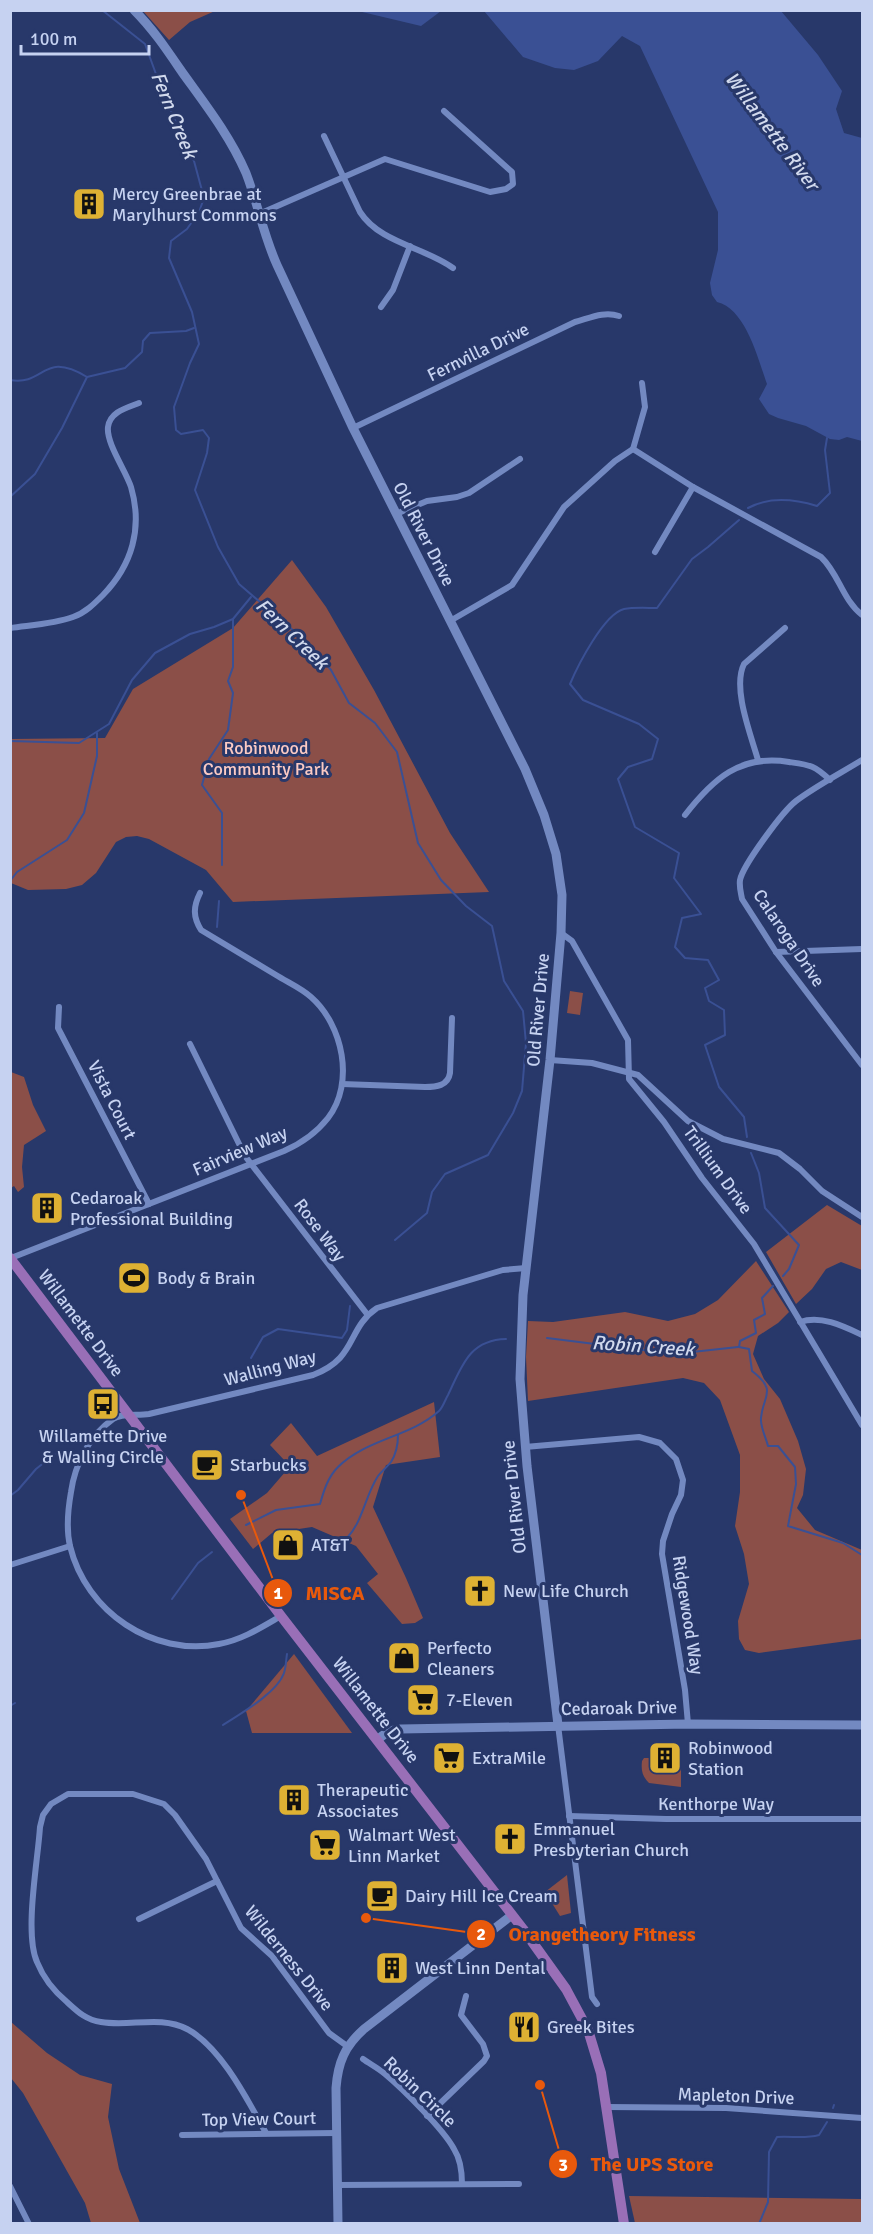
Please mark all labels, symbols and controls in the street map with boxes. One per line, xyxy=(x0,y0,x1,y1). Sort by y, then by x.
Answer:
scale bar xyxy=(21,18,148,56)
text: 100 m xyxy=(30,28,77,50)
water label: Willamette River xyxy=(719,67,826,197)
water label: Fern Creek xyxy=(145,68,203,164)
place label: Mercy Greenbrae at Marylhurst Commons xyxy=(112,183,277,226)
building icon: Mercy Greenbrae at Marylhurst Commons xyxy=(71,186,107,222)
street label: Fernvilla Drive xyxy=(423,318,533,386)
street label: Old River Drive xyxy=(388,478,460,590)
water label: Fern Creek xyxy=(250,593,335,676)
park label: Robinwood Community Park xyxy=(203,737,329,780)
street label: Calaroga Drive xyxy=(748,885,830,991)
street label: Old River Drive xyxy=(522,952,554,1068)
street label: Vista Court xyxy=(83,1057,141,1143)
street label: Fairview Way xyxy=(189,1121,291,1181)
street label: Trillium Drive xyxy=(679,1122,757,1218)
place label: Cedaroak Professional Building xyxy=(70,1187,233,1230)
building icon: Cedaroak Professional Building xyxy=(29,1190,65,1226)
street label: Rose Way xyxy=(289,1194,351,1266)
sports icon: Body & Brain xyxy=(116,1260,152,1296)
street label: Willamette Drive xyxy=(33,1265,129,1381)
place label: Body & Brain xyxy=(157,1267,255,1289)
water label: Robin Creek xyxy=(591,1330,697,1362)
street label: Walling Way xyxy=(222,1345,319,1391)
bus stop icon: Willamette Drive & Walling Circle xyxy=(85,1386,121,1422)
place label: Willamette Drive & Walling Circle xyxy=(39,1425,167,1468)
street label: Old River Drive xyxy=(497,1439,531,1555)
cafe icon: Starbucks xyxy=(189,1447,225,1483)
place label: Starbucks xyxy=(230,1454,307,1476)
shop icon: AT&T xyxy=(270,1527,306,1563)
place label: AT&T xyxy=(311,1534,349,1556)
street label: Ridgewood Way xyxy=(668,1554,708,1677)
church icon: New Life Church xyxy=(462,1573,498,1609)
callout: MISCA xyxy=(263,1574,376,1612)
place label: New Life Church xyxy=(503,1580,629,1602)
text: MISCA xyxy=(306,1581,365,1606)
text: 1 xyxy=(273,1582,283,1604)
place label: Perfecto Cleaners xyxy=(427,1637,495,1680)
shop icon: Perfecto Cleaners xyxy=(386,1640,422,1676)
street label: Willamette Drive xyxy=(328,1653,424,1767)
supermarket icon: 7-Eleven xyxy=(405,1682,441,1718)
place label: 7-Eleven xyxy=(446,1689,513,1711)
street label: Cedaroak Drive xyxy=(561,1696,677,1720)
place label: Robinwood Station xyxy=(688,1737,773,1780)
supermarket icon: ExtraMile xyxy=(431,1740,467,1776)
building icon: Robinwood Station xyxy=(647,1740,683,1776)
place label: ExtraMile xyxy=(472,1747,546,1769)
place label: Therapeutic Associates xyxy=(317,1779,409,1822)
building icon: Therapeutic Associates xyxy=(276,1782,312,1818)
street label: Kenthorpe Way xyxy=(658,1793,774,1815)
place label: Emmanuel Presbyterian Church xyxy=(533,1818,689,1861)
church icon: Emmanuel Presbyterian Church xyxy=(492,1821,528,1857)
place label: Walmart West Linn Market xyxy=(348,1824,456,1867)
supermarket icon: Walmart West Linn Market xyxy=(307,1827,343,1863)
cafe icon: Dairy Hill Ice Cream xyxy=(364,1878,400,1914)
place label: Dairy Hill Ice Cream xyxy=(405,1885,558,1907)
street label: Wilderness Drive xyxy=(240,1901,338,2015)
callout: Orangetheory Fitness xyxy=(466,1915,707,1953)
text: Orangetheory Fitness xyxy=(508,1922,696,1947)
text: 2 xyxy=(476,1923,486,1945)
building icon: West Linn Dental xyxy=(374,1950,410,1986)
place label: West Linn Dental xyxy=(415,1957,545,1979)
restaurant icon: Greek Bites xyxy=(506,2009,542,2045)
place label: Greek Bites xyxy=(547,2016,635,2038)
street label: Robin Circle xyxy=(379,2052,461,2132)
street label: Mapleton Drive xyxy=(677,2083,795,2109)
street label: Top View Court xyxy=(202,2107,316,2131)
callout: The UPS Store xyxy=(548,2145,725,2183)
text: The UPS Store xyxy=(591,2152,713,2177)
text: 3 xyxy=(558,2154,568,2176)

